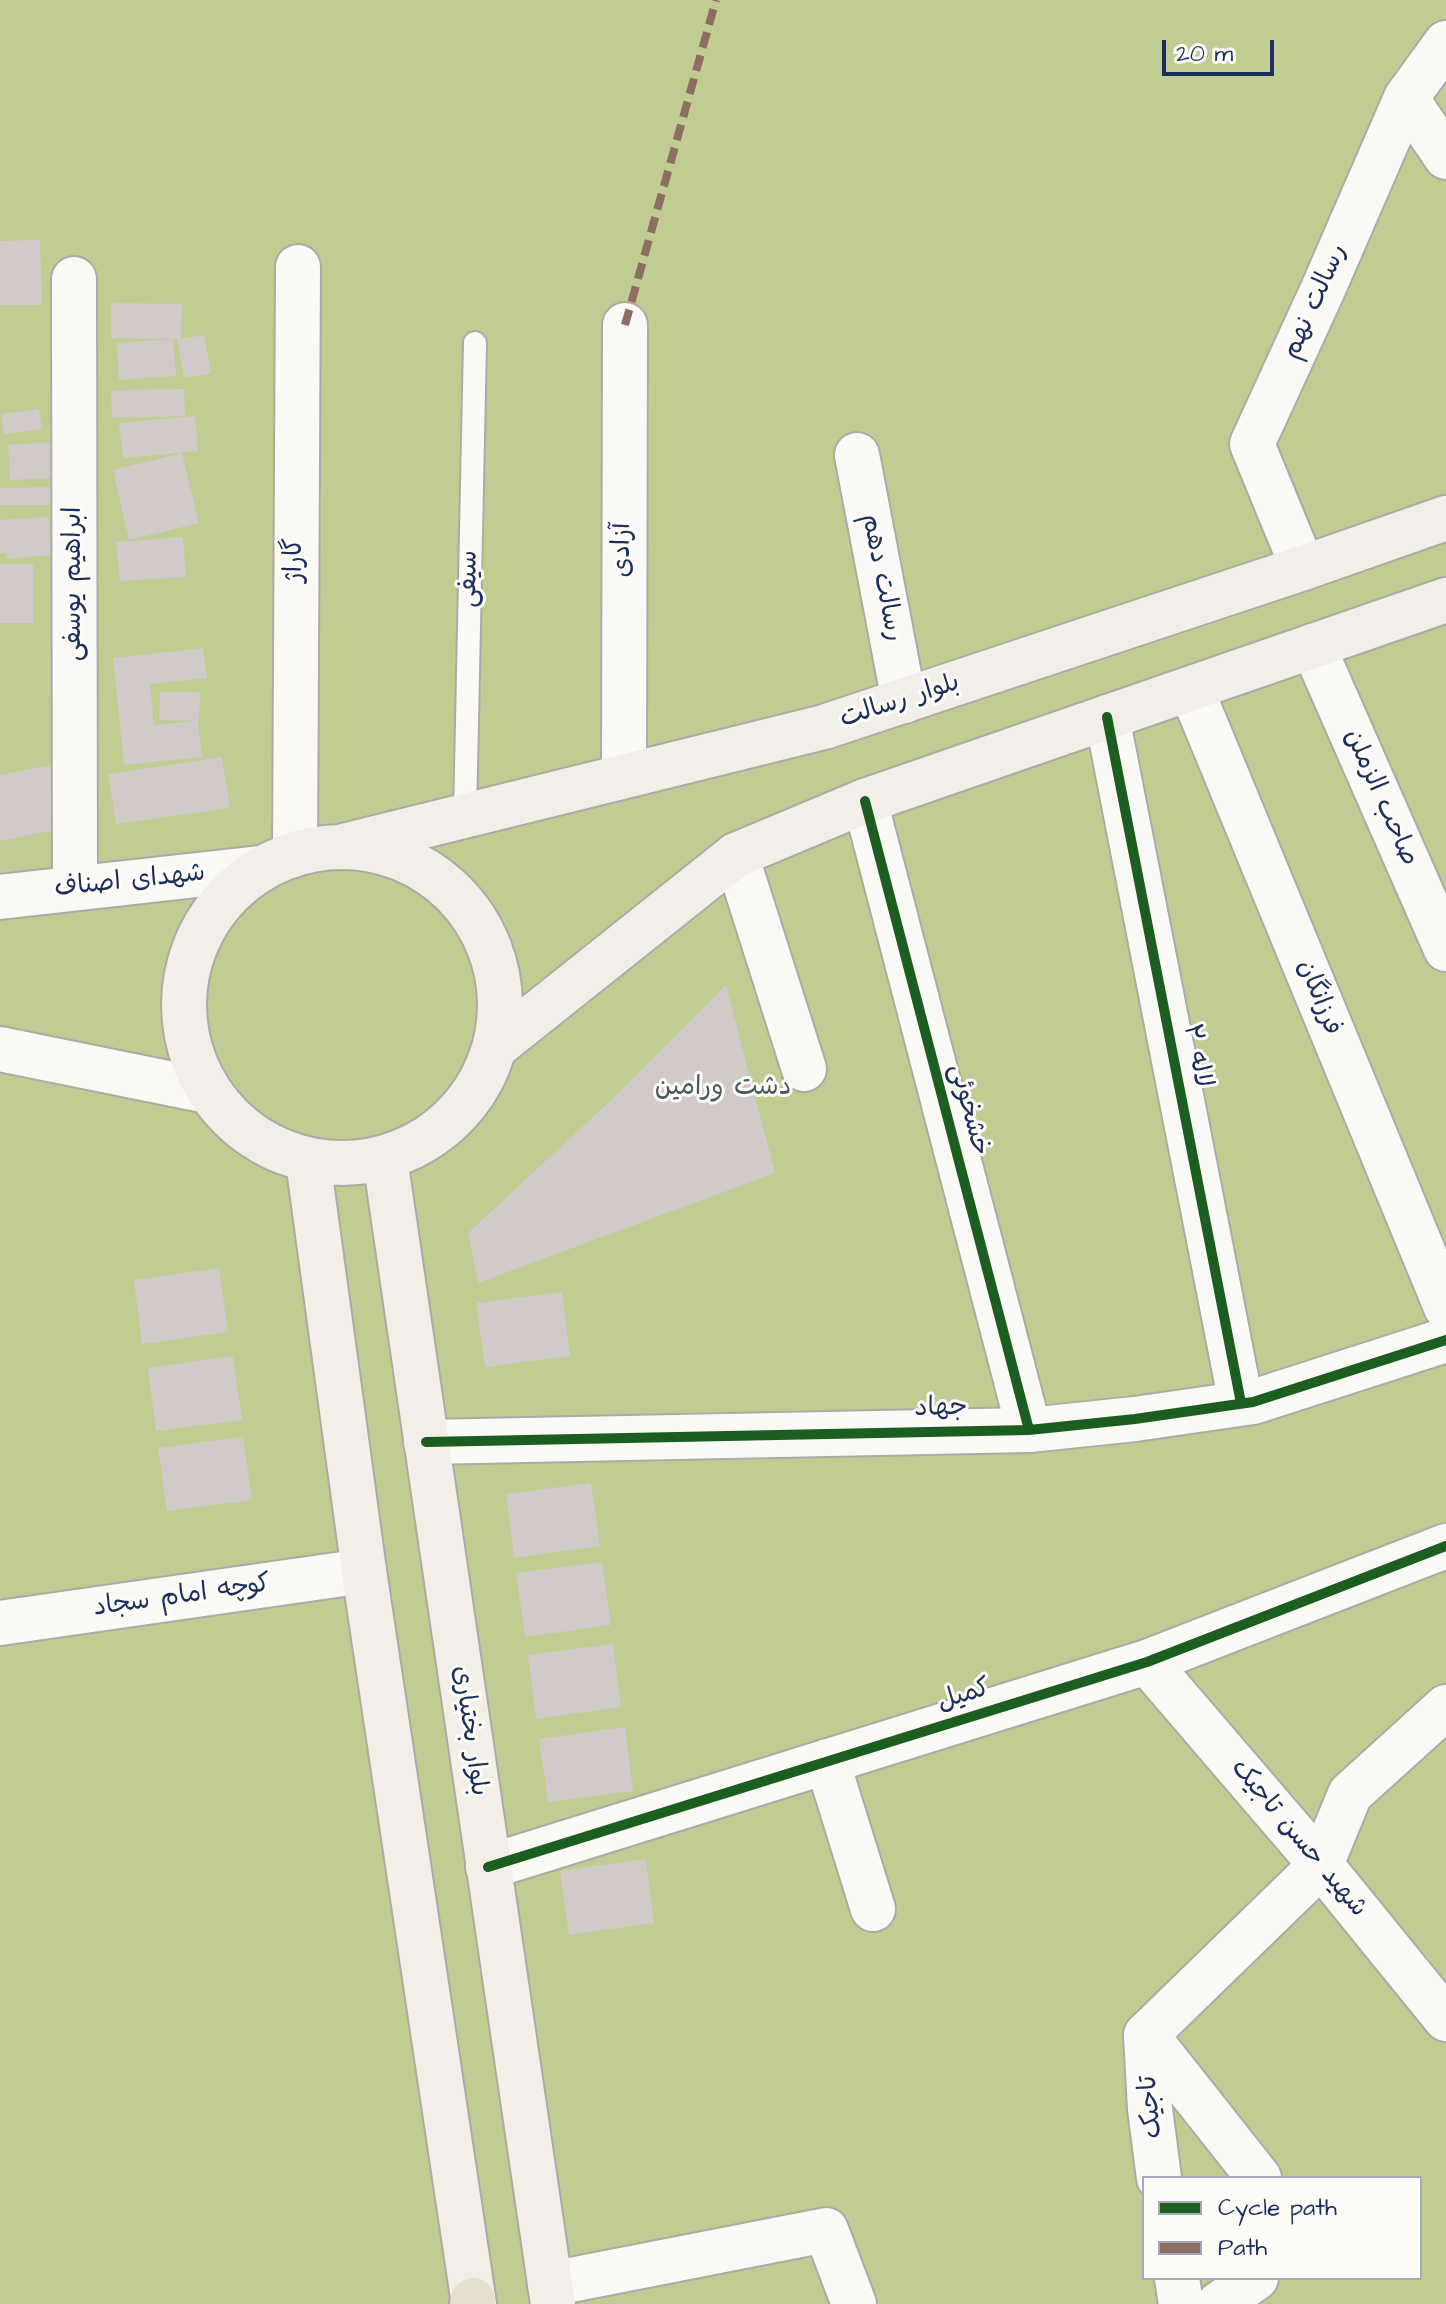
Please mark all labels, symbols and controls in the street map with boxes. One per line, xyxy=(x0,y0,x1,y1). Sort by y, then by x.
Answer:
scale bar xyxy=(1166,24,1278,74)
text: 20 m xyxy=(1176,37,1233,71)
street label: رسالت نهم xyxy=(1277,240,1355,364)
street label: ابراهیم یوسفی xyxy=(59,507,91,661)
street label: رسالت دهم xyxy=(853,512,909,644)
street label: آزادی xyxy=(608,523,640,577)
street label: گاراژ xyxy=(280,538,312,582)
street label: سیفی xyxy=(454,550,486,608)
street label: بلوار رسالت xyxy=(836,668,964,736)
street label: صاحب الزملن xyxy=(1336,725,1424,871)
street label: شهدای اصناف xyxy=(53,859,207,905)
street label: فرزانگان xyxy=(1289,956,1347,1040)
street label: لاله ۲ xyxy=(1175,1021,1217,1091)
street label: خشخوئی xyxy=(941,1061,995,1159)
park label: دشت ورامین xyxy=(655,1073,791,1105)
street label: جهاد xyxy=(914,1393,968,1425)
street label: کوچه امام سجاد xyxy=(92,1569,272,1625)
street label: بلوار بختیاری xyxy=(444,1664,494,1798)
street label: کمیل xyxy=(934,1673,994,1719)
street label: شهید حسن تاجیک xyxy=(1223,1754,1373,1924)
street label: تاجیک xyxy=(1134,2074,1170,2140)
legend xyxy=(1142,2176,1422,2280)
text: Cycle path xyxy=(1218,2191,1337,2225)
text: Path xyxy=(1218,2231,1267,2265)

